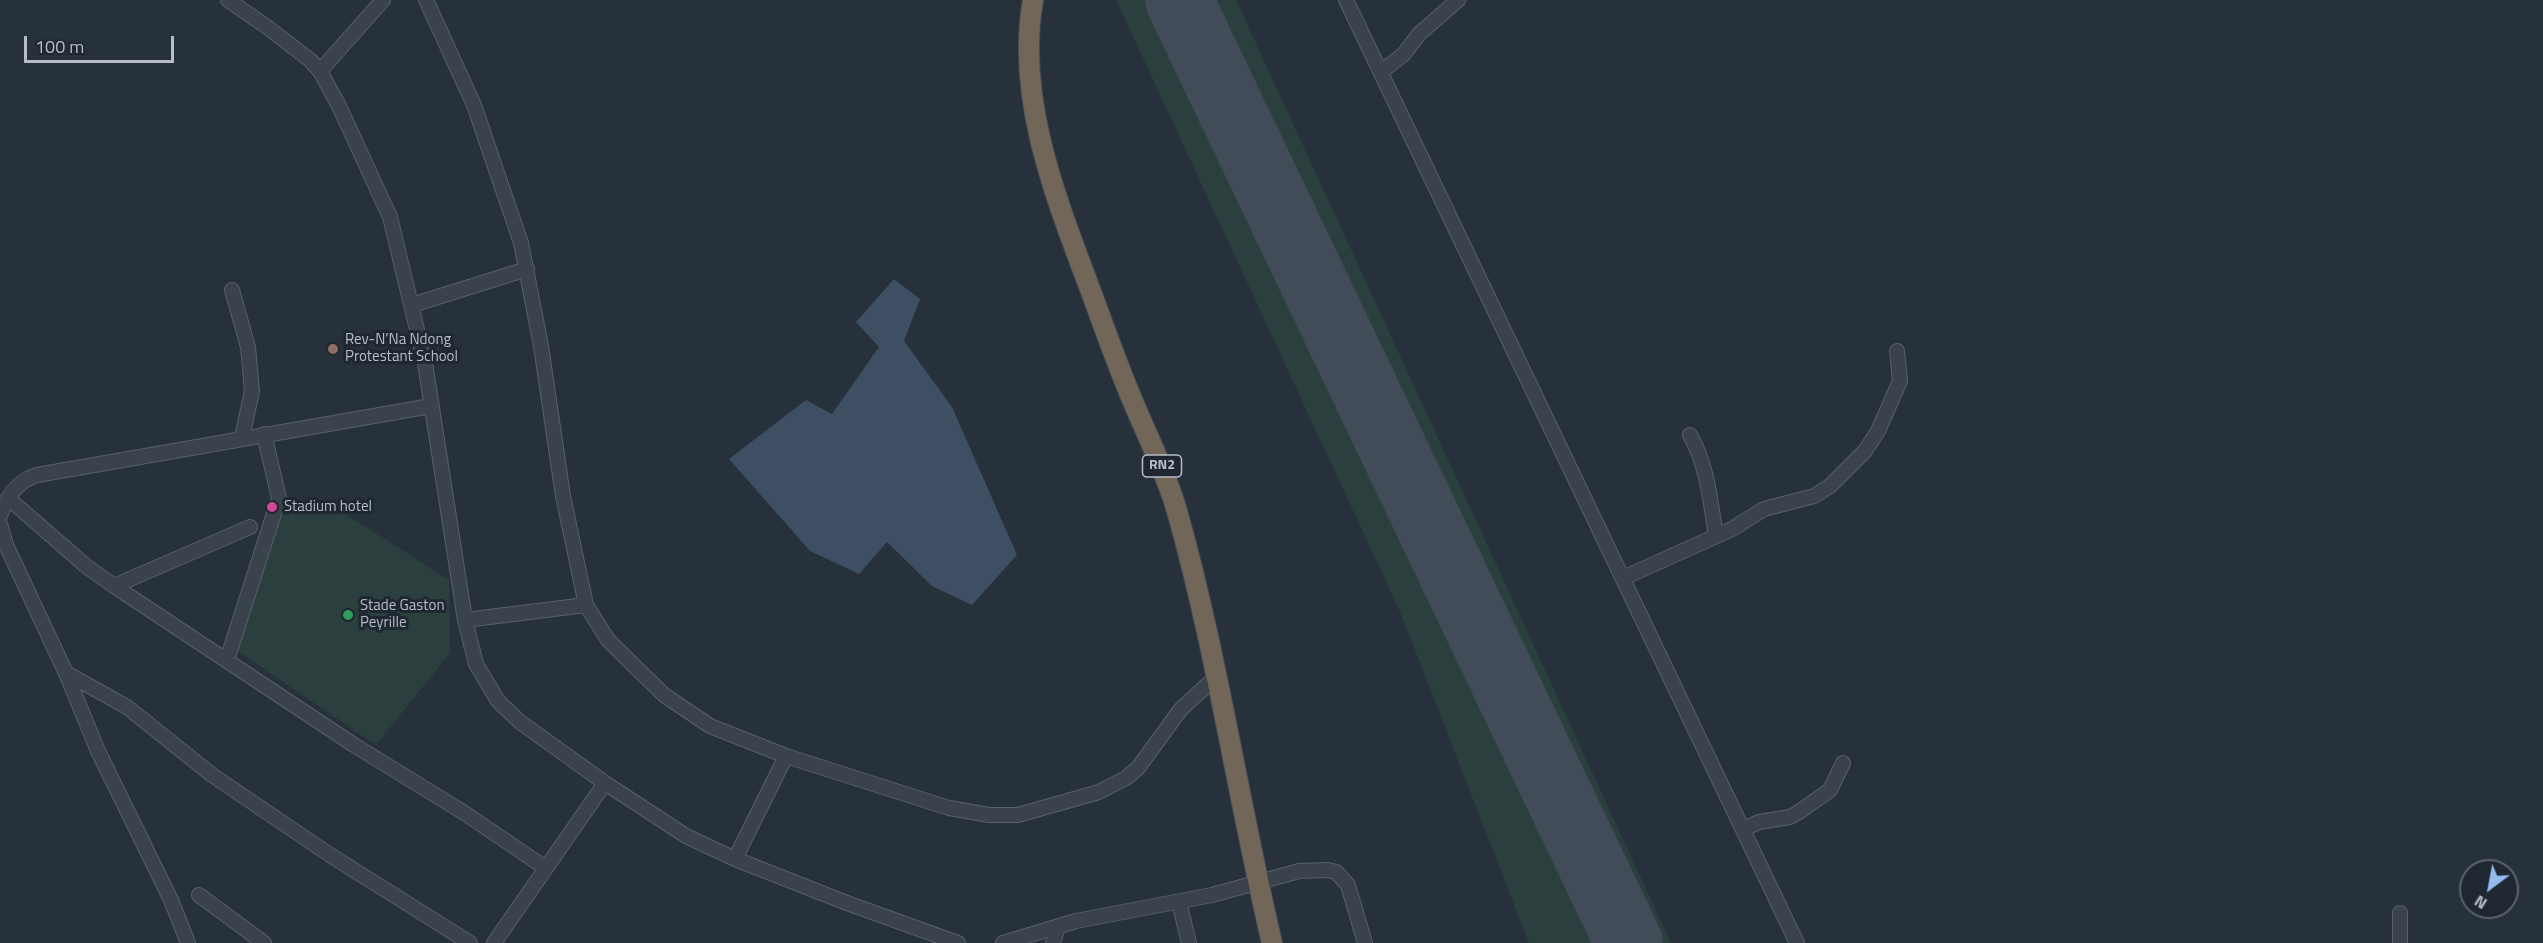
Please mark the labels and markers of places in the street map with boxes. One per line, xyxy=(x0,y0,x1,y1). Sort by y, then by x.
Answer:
place label: Rev-N’Na Ndong Protestant School xyxy=(345,331,458,366)
marker: Rev-N’Na Ndong Protestant School xyxy=(326,342,340,356)
place label: Stadium hotel xyxy=(284,498,372,516)
marker: Stadium hotel xyxy=(265,500,279,514)
place label: Stade Gaston Peyrille xyxy=(360,597,445,632)
marker: Stade Gaston Peyrille xyxy=(341,608,355,622)

